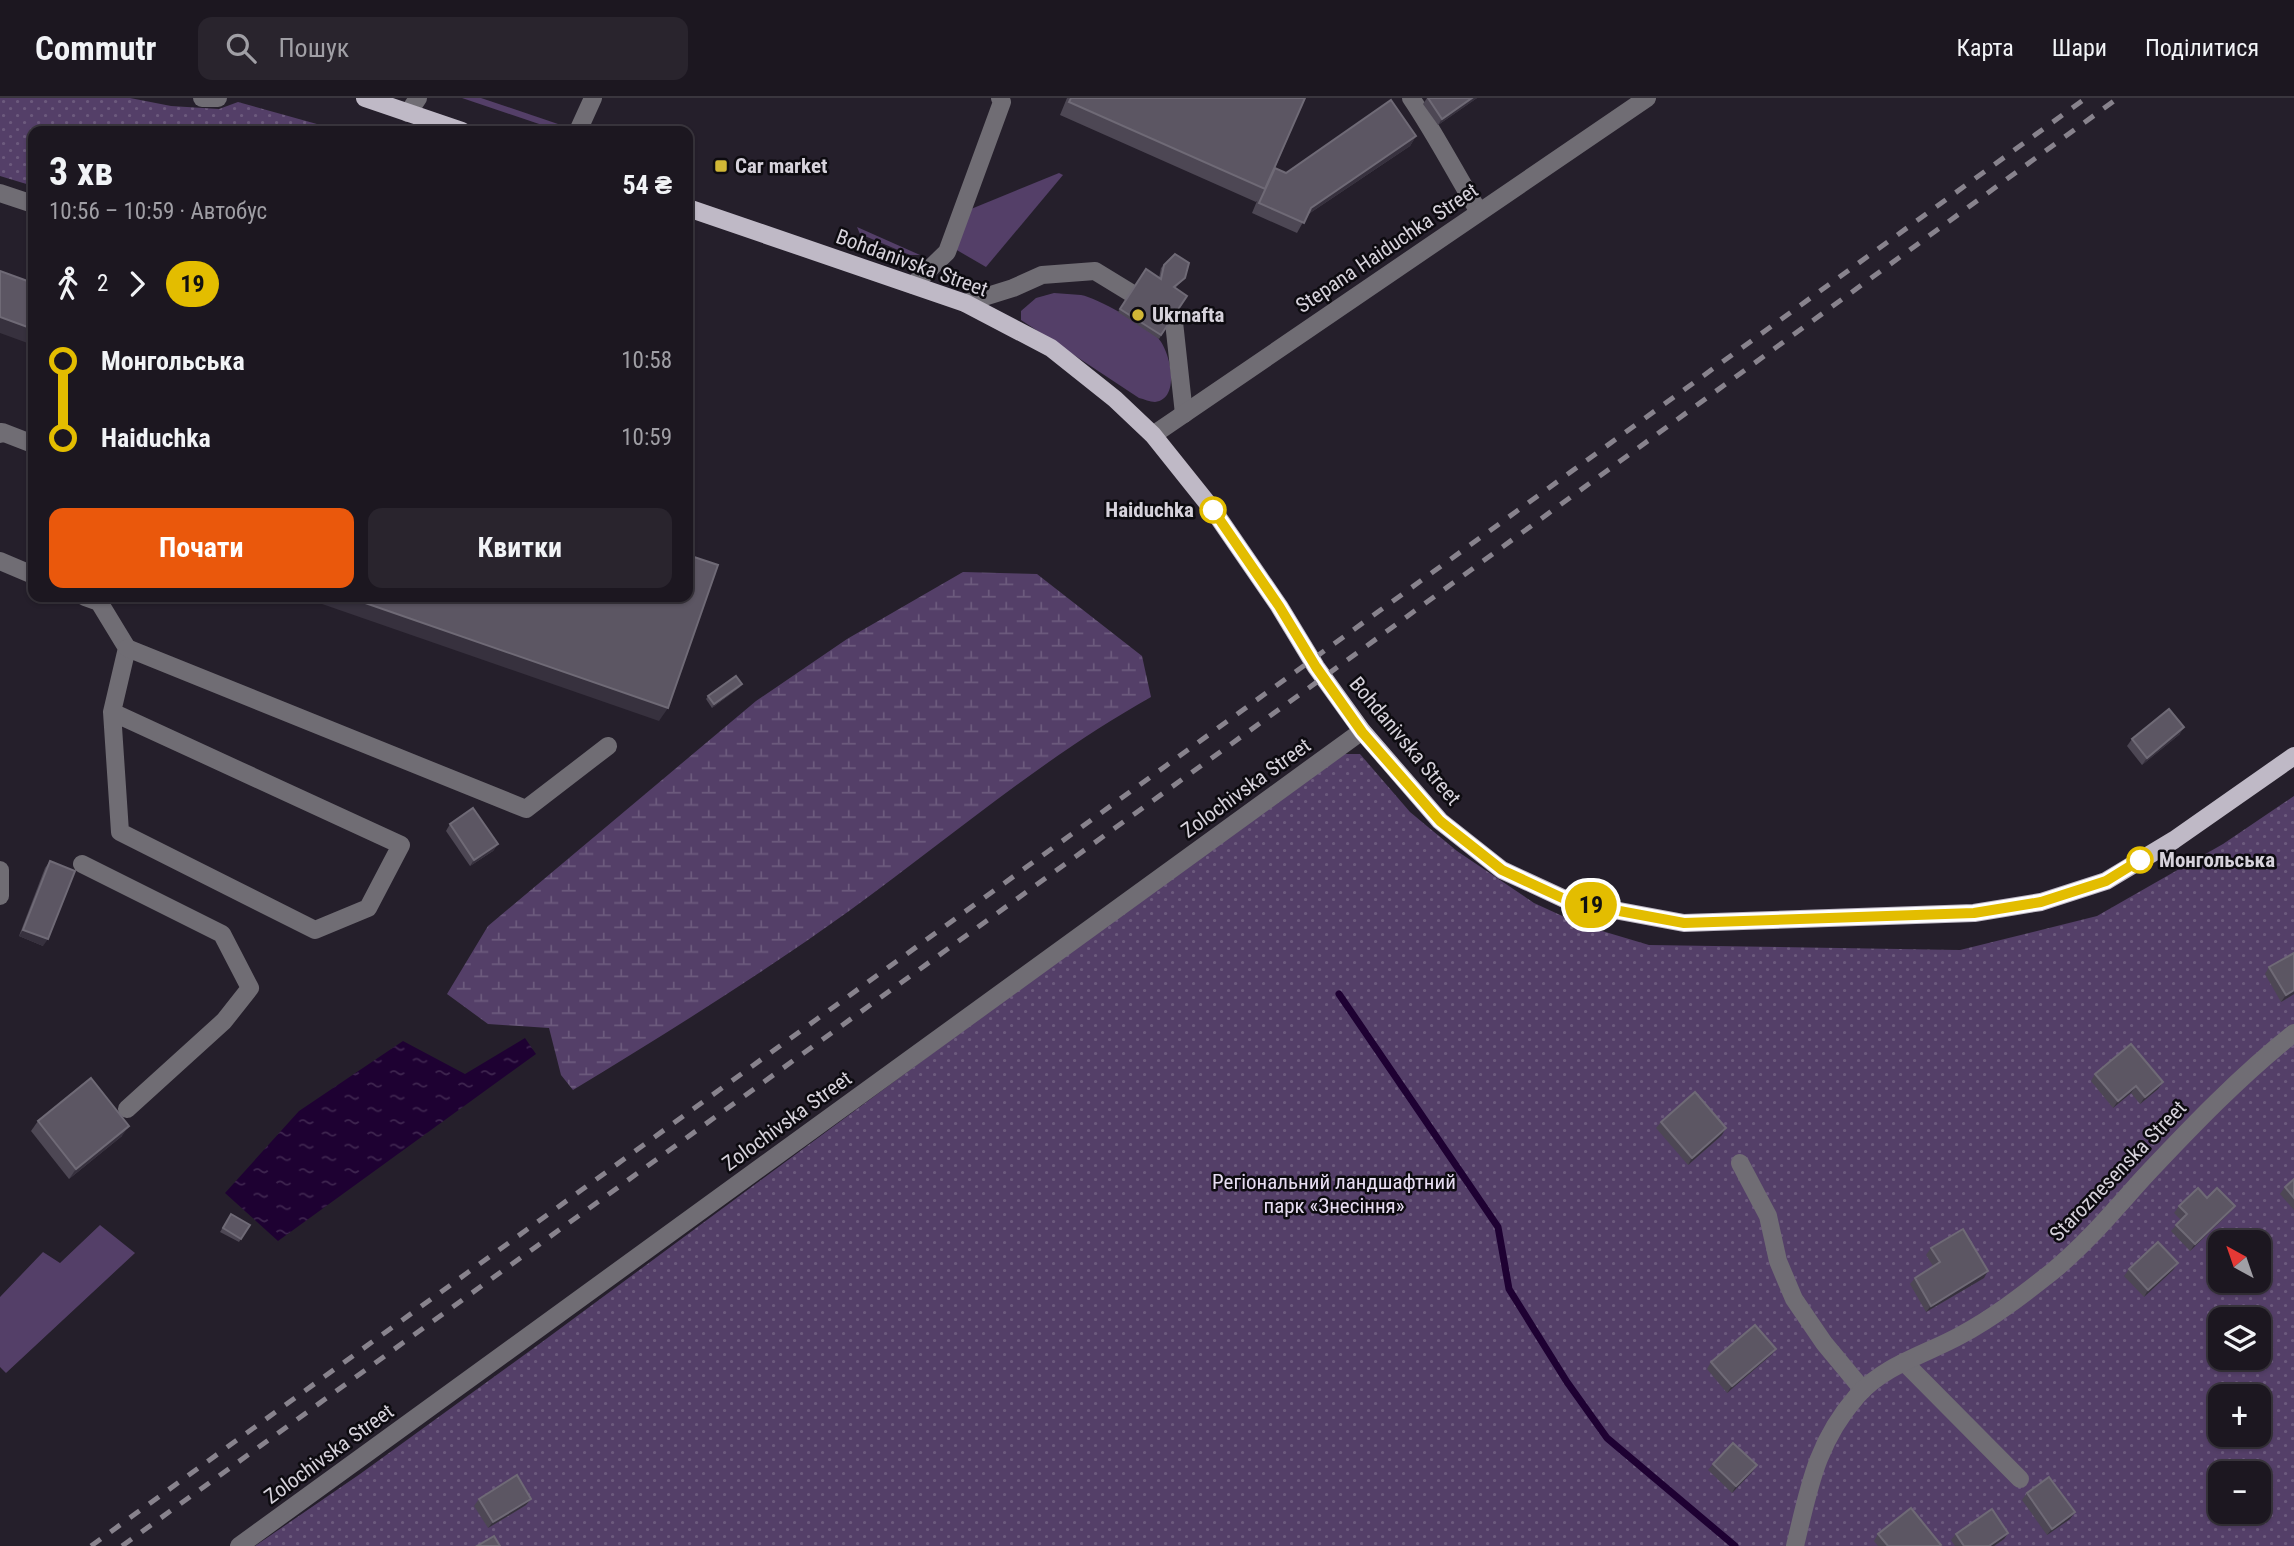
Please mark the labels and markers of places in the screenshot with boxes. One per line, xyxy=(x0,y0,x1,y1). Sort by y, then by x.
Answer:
place label: Car market xyxy=(735,154,827,178)
marker: Car market xyxy=(713,158,729,174)
place label: Ukrnafta xyxy=(1152,303,1225,327)
marker: Ukrnafta xyxy=(1130,307,1146,323)
marker: Haiduchka xyxy=(1200,497,1226,523)
place label: Haiduchka xyxy=(1105,498,1194,522)
marker: Монгольська xyxy=(2127,847,2153,873)
place label: Монгольська xyxy=(2159,848,2275,872)

